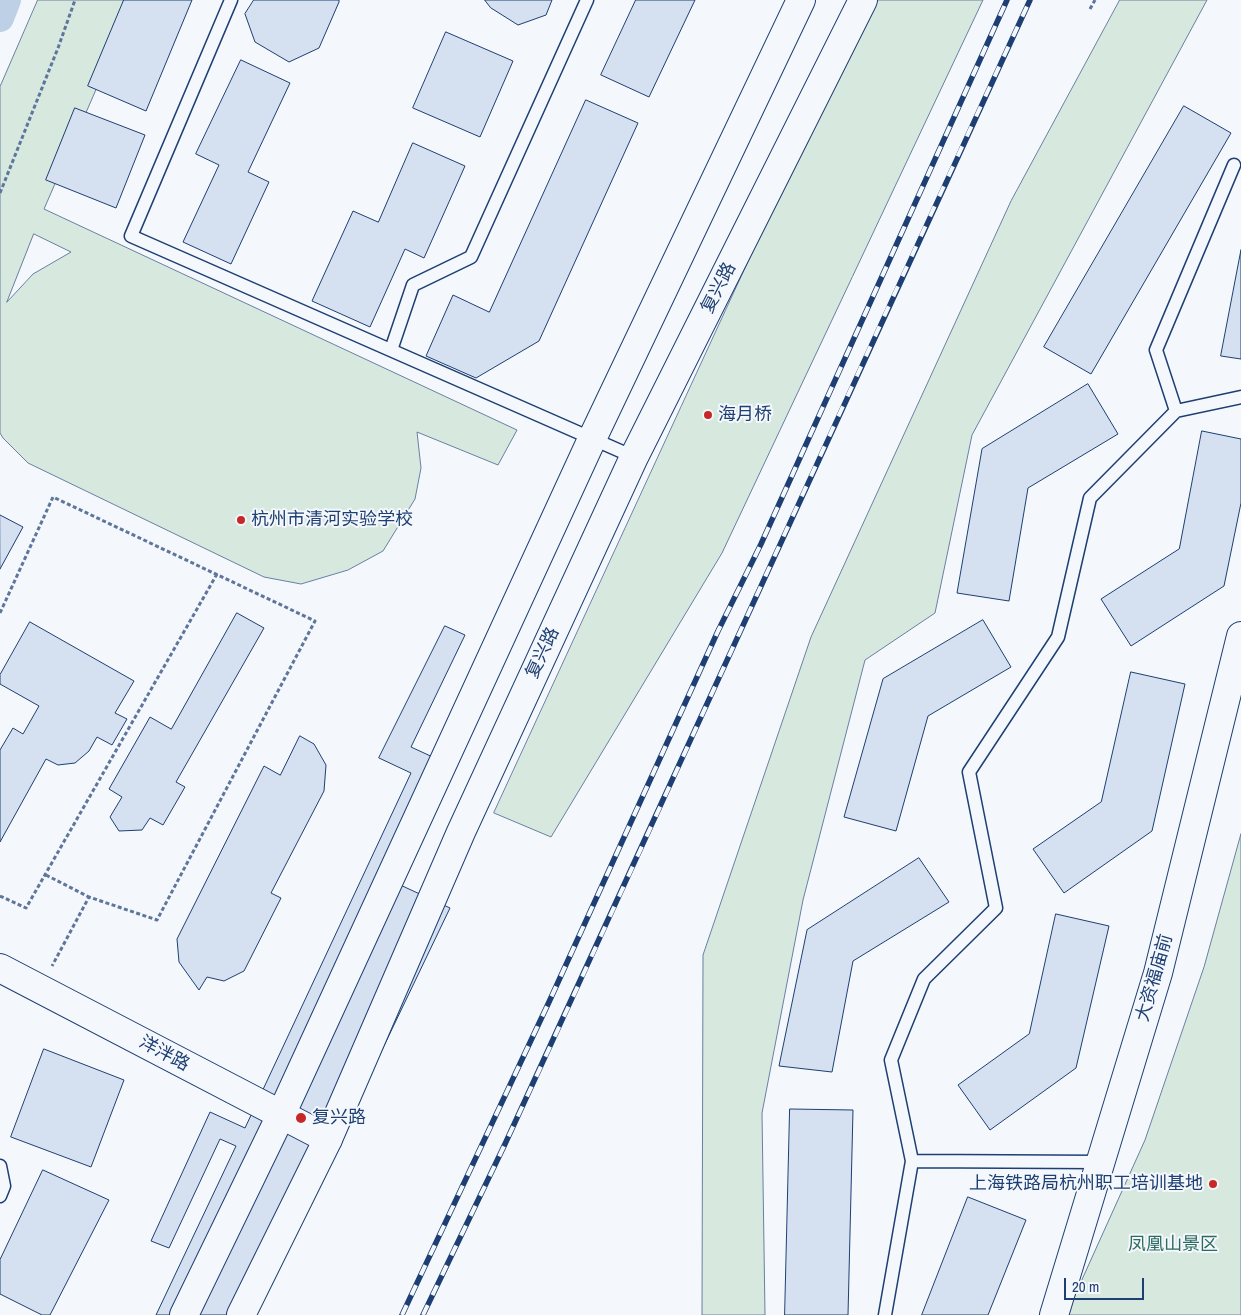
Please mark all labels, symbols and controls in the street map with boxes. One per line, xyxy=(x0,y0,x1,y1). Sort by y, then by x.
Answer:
street label: 复兴路 xyxy=(697,259,741,317)
place label: 海月桥 xyxy=(718,404,772,426)
marker: 海月桥 xyxy=(702,409,714,421)
place label: 杭州市清河实验学校 xyxy=(251,509,413,531)
marker: 杭州市清河实验学校 xyxy=(235,514,247,526)
street label: 复兴路 xyxy=(522,624,564,682)
street label: 大资福庙前 xyxy=(1132,932,1178,1024)
street label: 洋泮路 xyxy=(135,1032,193,1076)
place label: 复兴路 xyxy=(312,1107,366,1129)
marker: 复兴路 xyxy=(294,1111,308,1125)
place label: 上海铁路局杭州职工培训基地 xyxy=(969,1173,1203,1195)
marker: 上海铁路局杭州职工培训基地 xyxy=(1207,1178,1219,1190)
park label: 凤凰山景区 xyxy=(1128,1234,1218,1256)
scale bar xyxy=(1066,1268,1146,1300)
text: 20 m xyxy=(1072,1276,1099,1297)

